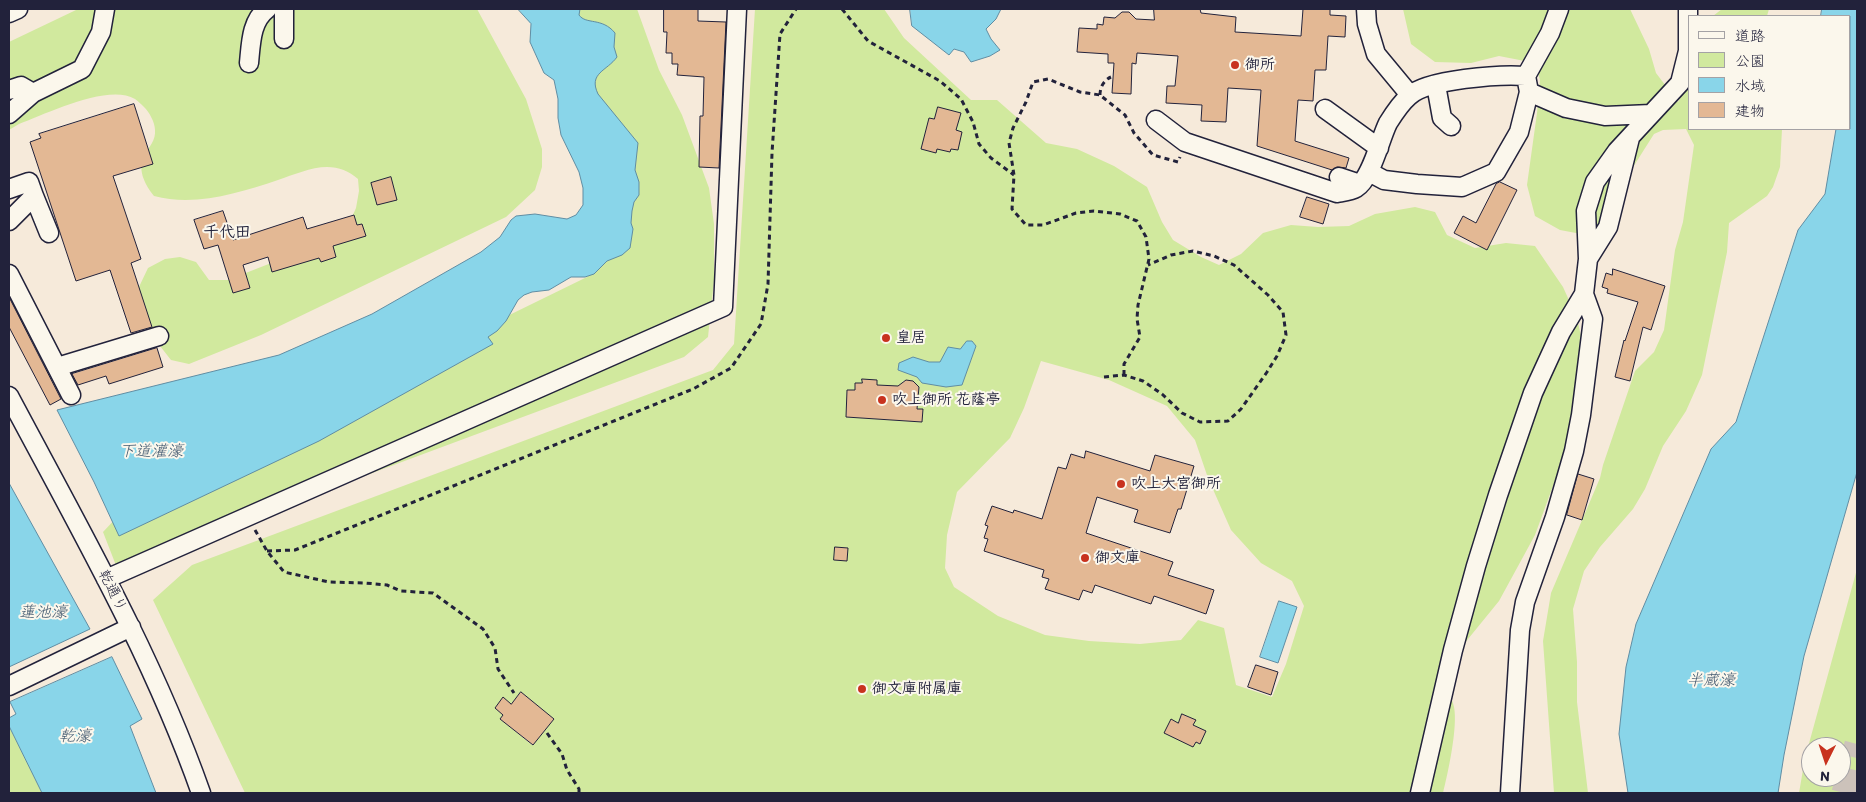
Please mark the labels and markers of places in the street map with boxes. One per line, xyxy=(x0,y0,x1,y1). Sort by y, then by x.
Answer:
place label: 御所 xyxy=(1245,56,1275,74)
marker: 御所 xyxy=(1229,59,1241,71)
place label: 皇居 xyxy=(896,329,926,347)
marker: 皇居 xyxy=(880,332,892,344)
place label: 吹上御所 花蔭亭 xyxy=(892,391,1000,409)
marker: 吹上御所 花蔭亭 xyxy=(876,394,888,406)
place label: 吹上大宮御所 xyxy=(1131,475,1221,493)
marker: 吹上大宮御所 xyxy=(1115,478,1127,490)
place label: 御文庫 xyxy=(1095,549,1140,567)
marker: 御文庫 xyxy=(1079,552,1091,564)
place label: 御文庫附属庫 xyxy=(872,680,962,698)
marker: 御文庫附属庫 xyxy=(856,683,868,695)

